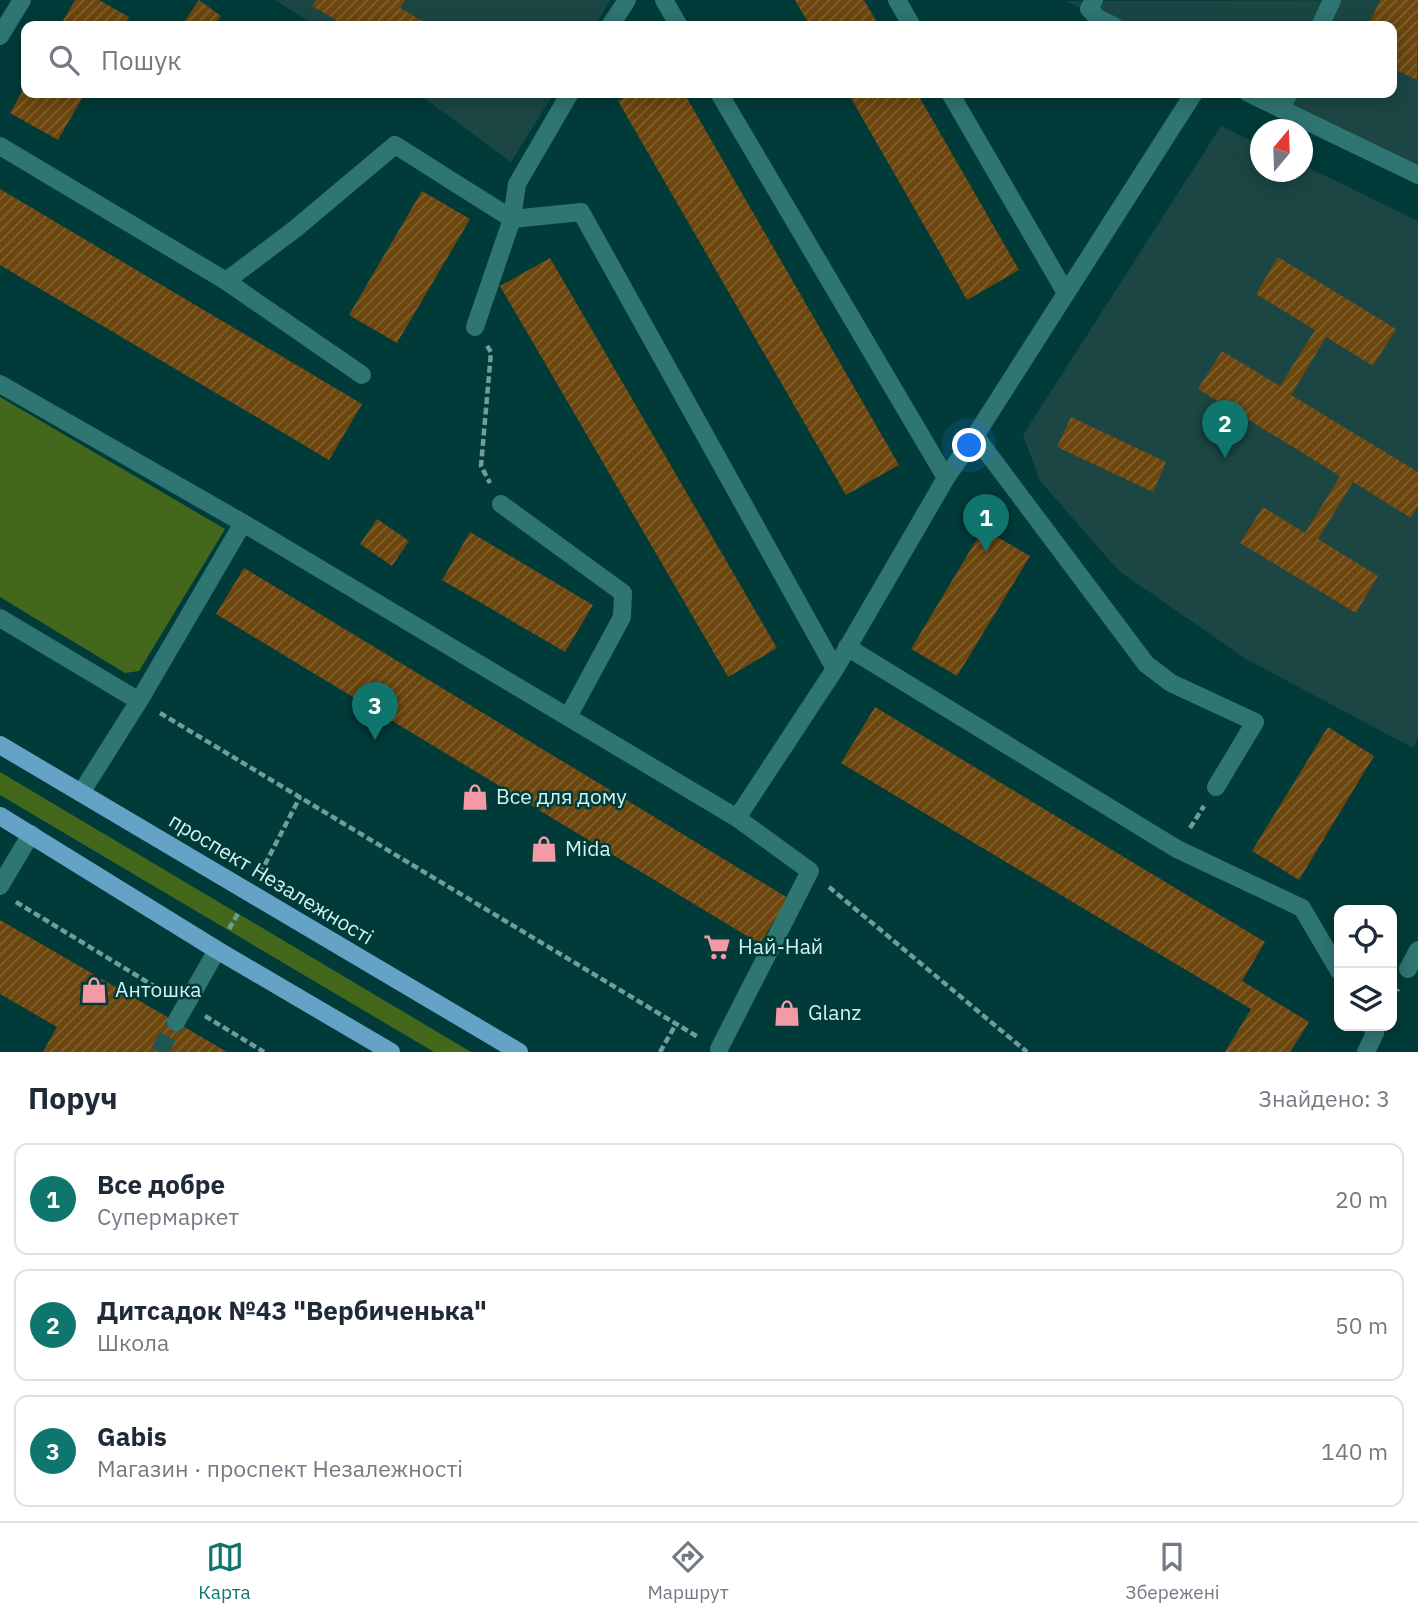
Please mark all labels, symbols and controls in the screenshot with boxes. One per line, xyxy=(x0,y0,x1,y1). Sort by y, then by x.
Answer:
search box xyxy=(21,21,1397,98)
icon: search xyxy=(45,41,83,79)
text: Пошук xyxy=(101,43,182,77)
north arrow xyxy=(1250,119,1313,182)
pin: 2 xyxy=(1202,400,1248,458)
your location xyxy=(952,428,986,462)
pin: 1 xyxy=(963,494,1009,552)
pin: 3 xyxy=(352,682,398,740)
shop icon: Все для дому xyxy=(460,782,490,812)
place label: Все для дому xyxy=(496,782,627,810)
street label: проспект Незалежності xyxy=(164,806,379,950)
shop icon: Mida xyxy=(529,834,559,864)
place label: Mida xyxy=(565,834,611,862)
map controls xyxy=(1334,905,1397,1031)
button: locate xyxy=(1334,905,1397,968)
supermarket icon: Най-Най xyxy=(702,932,732,962)
place label: Най-Най xyxy=(738,932,823,960)
button: layers xyxy=(1334,968,1397,1031)
shop icon: Антошка xyxy=(79,975,109,1005)
place label: Антошка xyxy=(115,975,202,1003)
shop icon: Glanz xyxy=(772,998,802,1028)
place label: Glanz xyxy=(808,998,861,1026)
text: Поруч xyxy=(28,1078,118,1117)
text: Знайдено: 3 xyxy=(1258,1083,1390,1113)
text: Все добре xyxy=(97,1167,225,1201)
text: 1 xyxy=(46,1184,60,1214)
text: 20 m xyxy=(1335,1184,1388,1214)
text: Супермаркет xyxy=(97,1201,239,1231)
text: Дитсадок №43 "Вербиченька" xyxy=(97,1293,487,1327)
text: 2 xyxy=(46,1310,60,1340)
text: 50 m xyxy=(1335,1310,1388,1340)
text: Школа xyxy=(97,1327,169,1357)
text: Gabis xyxy=(97,1419,167,1453)
text: 3 xyxy=(46,1436,60,1466)
text: 140 m xyxy=(1321,1436,1388,1466)
text: Магазин · проспект Незалежності xyxy=(97,1453,463,1483)
tab: Карта xyxy=(198,1538,251,1604)
tab: Маршрут xyxy=(647,1538,729,1604)
tab: Збережені xyxy=(1125,1538,1220,1604)

